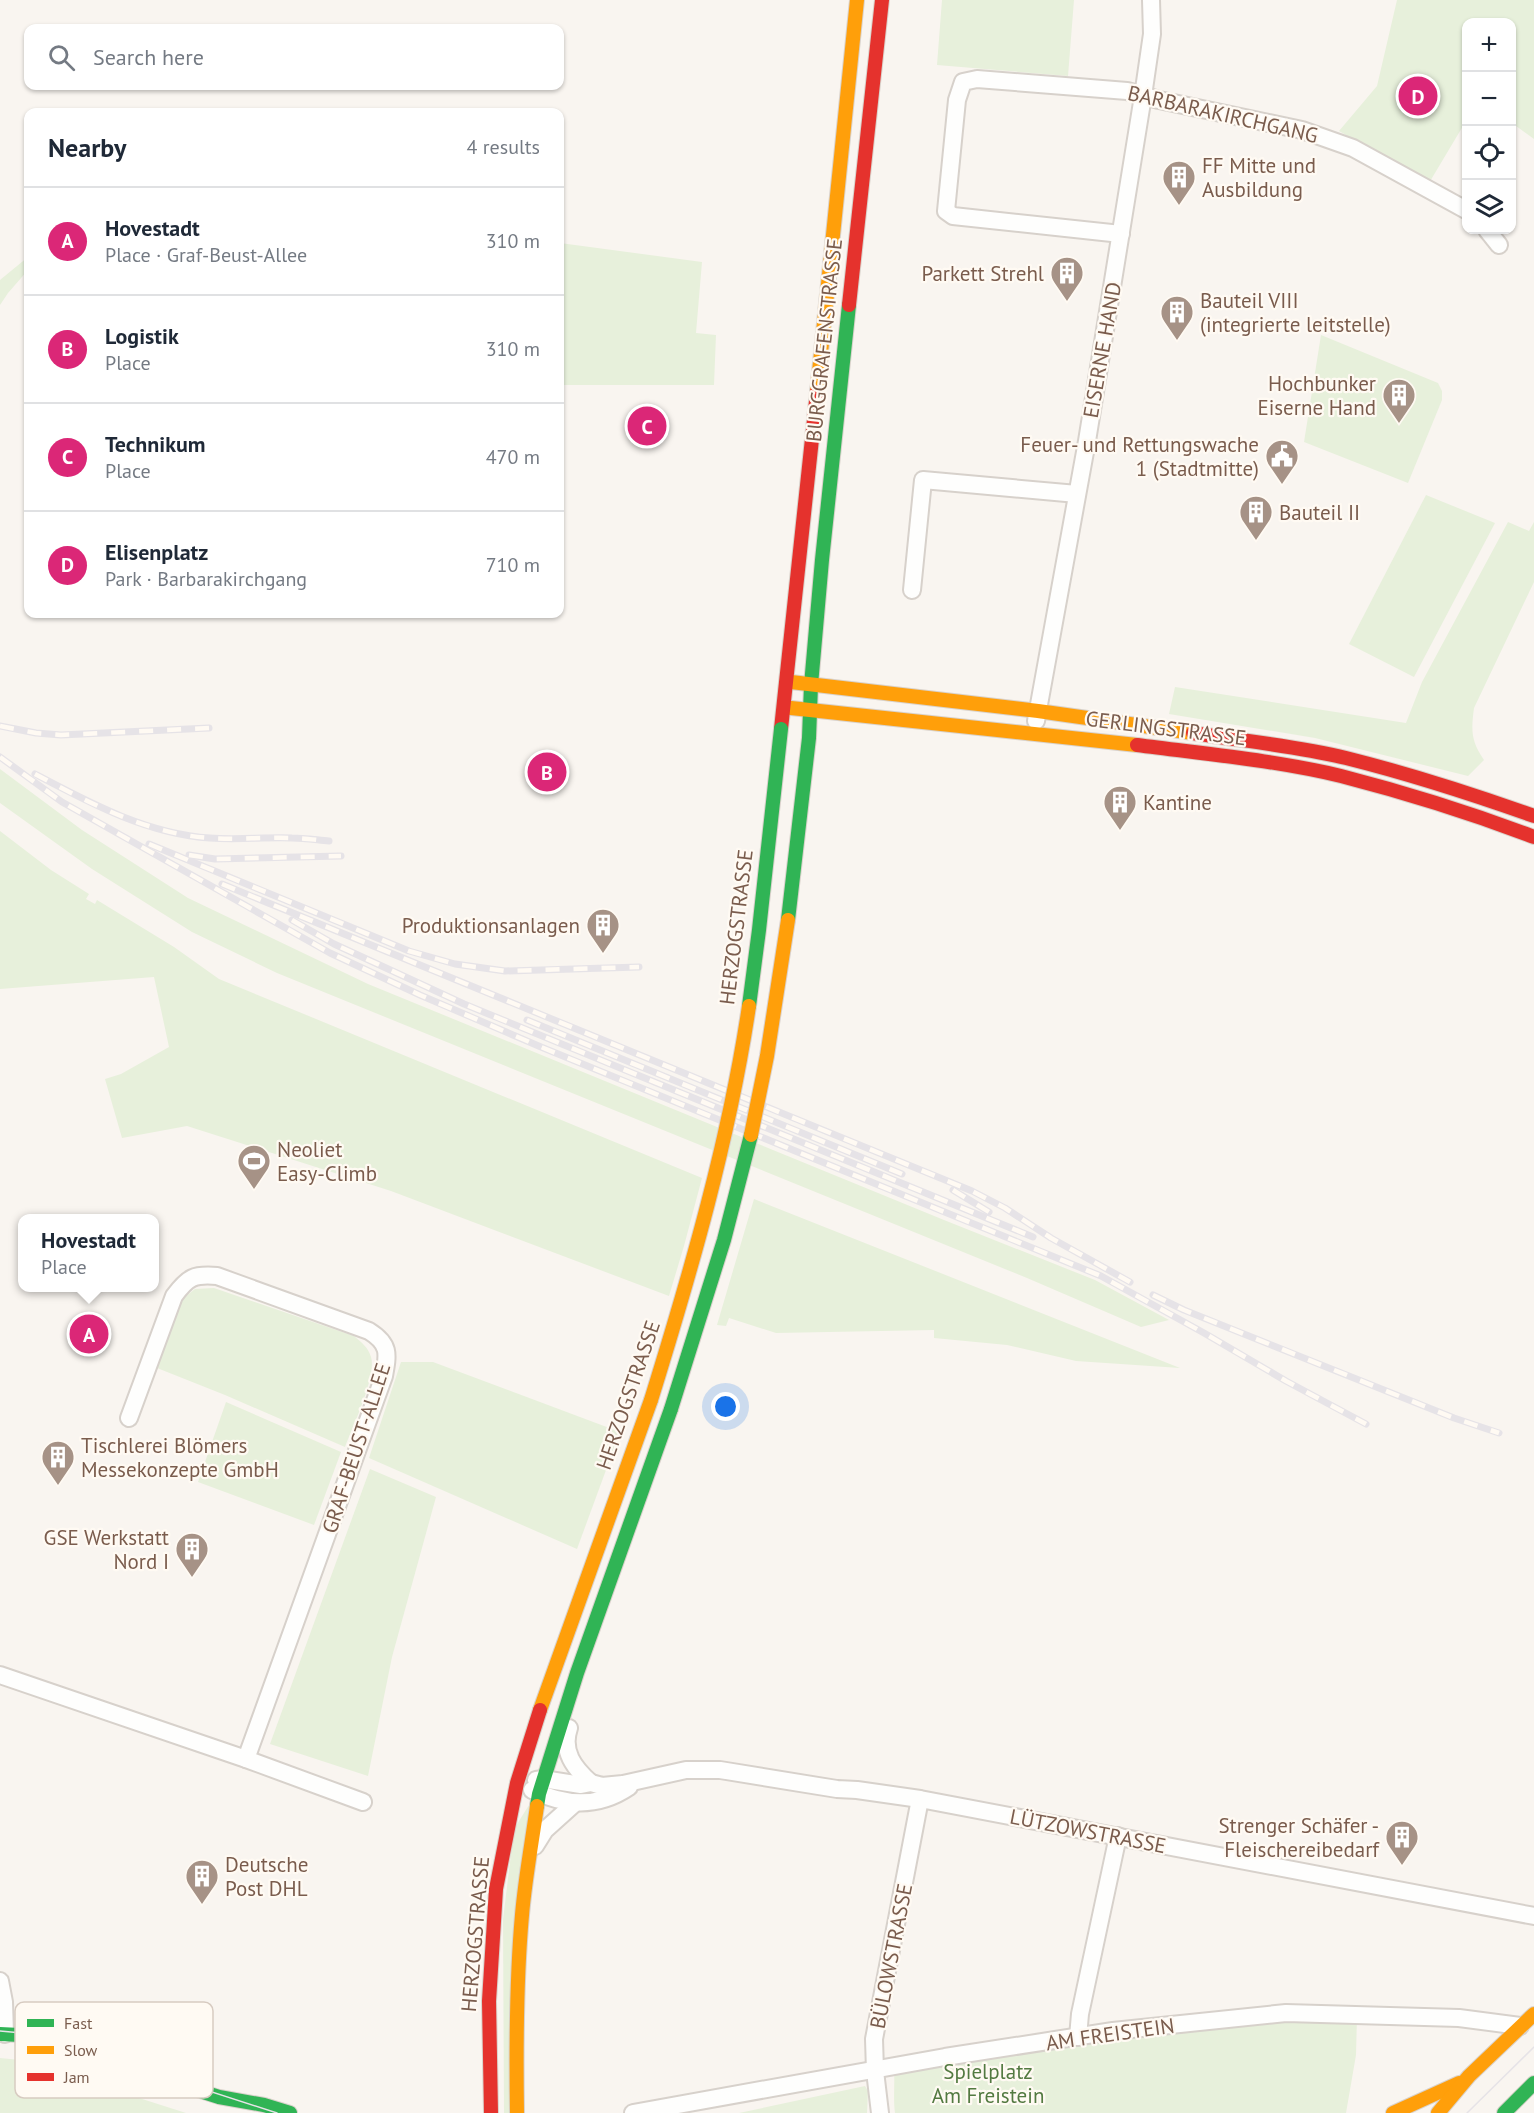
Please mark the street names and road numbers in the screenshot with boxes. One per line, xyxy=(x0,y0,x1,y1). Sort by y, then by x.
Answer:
street label: BARBARAKIRCHGANG xyxy=(1125,79,1321,149)
street label: BURGGRAFENSTRASSE xyxy=(800,237,848,443)
street label: EISERNE HAND xyxy=(1077,280,1127,420)
street label: GERLINGSTRASSE xyxy=(1084,705,1248,751)
street label: HERZOGSTRASSE xyxy=(713,848,759,1006)
street label: HERZOGSTRASSE xyxy=(590,1317,666,1473)
street label: GRAF-BEUST-ALLEE xyxy=(316,1359,396,1537)
street label: LÜTZOWSTRASSE xyxy=(1008,1803,1168,1859)
street label: HERZOGSTRASSE xyxy=(455,1855,495,2013)
street label: BÜLOWSTRASSE xyxy=(864,1881,918,2031)
street label: AM FREISTEIN xyxy=(1044,2012,1176,2056)

